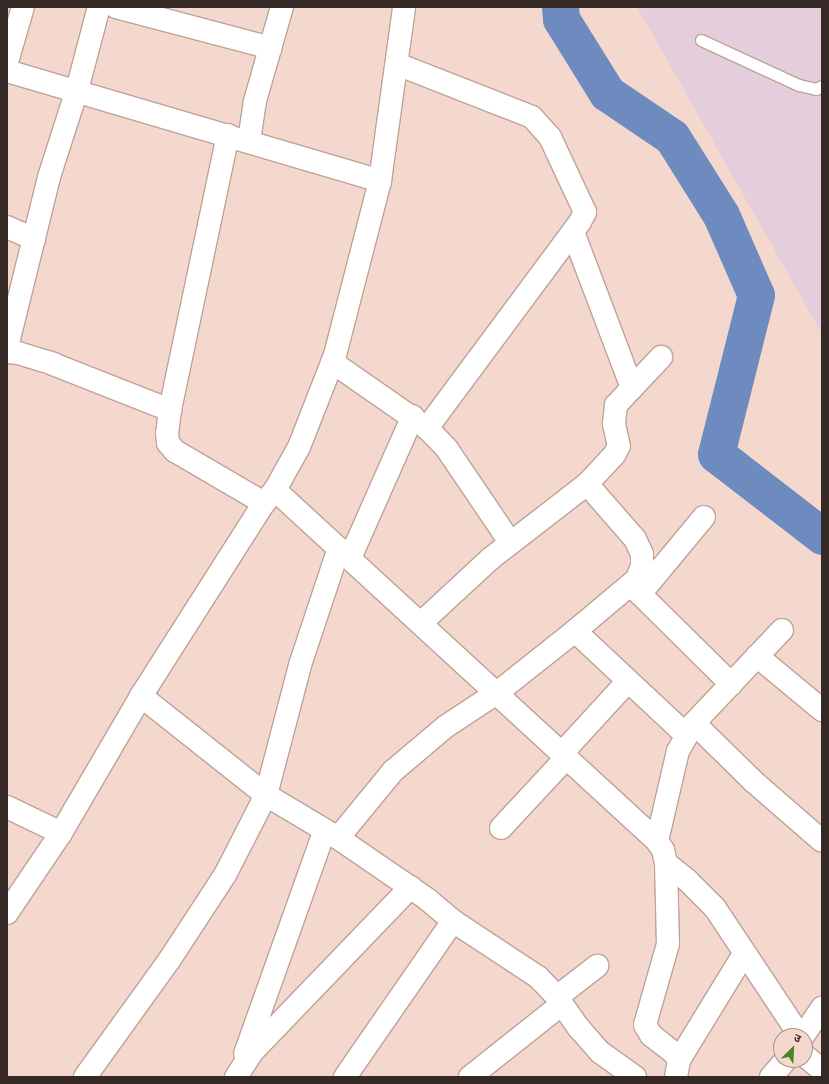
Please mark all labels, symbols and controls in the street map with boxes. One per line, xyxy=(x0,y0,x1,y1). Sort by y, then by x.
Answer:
north arrow xyxy=(773,1028,813,1068)
text: उ xyxy=(792,1029,804,1046)

